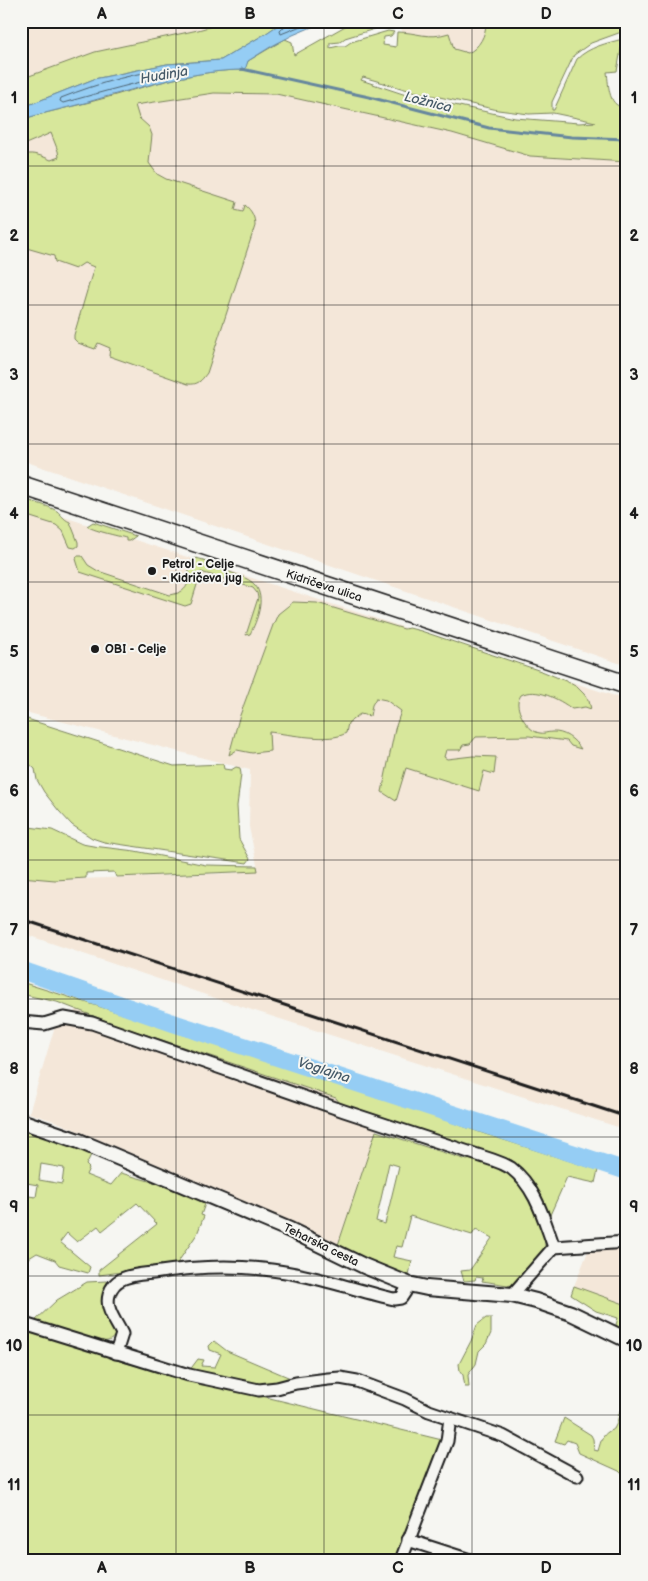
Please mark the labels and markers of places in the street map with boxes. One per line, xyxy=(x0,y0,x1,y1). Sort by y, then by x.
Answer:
place label: Petrol - Celje - Kidričeva jug xyxy=(162,557,242,586)
marker: Petrol - Celje - Kidričeva jug xyxy=(146,565,158,577)
place label: OBI - Celje xyxy=(105,642,166,657)
marker: OBI - Celje xyxy=(89,643,101,655)

